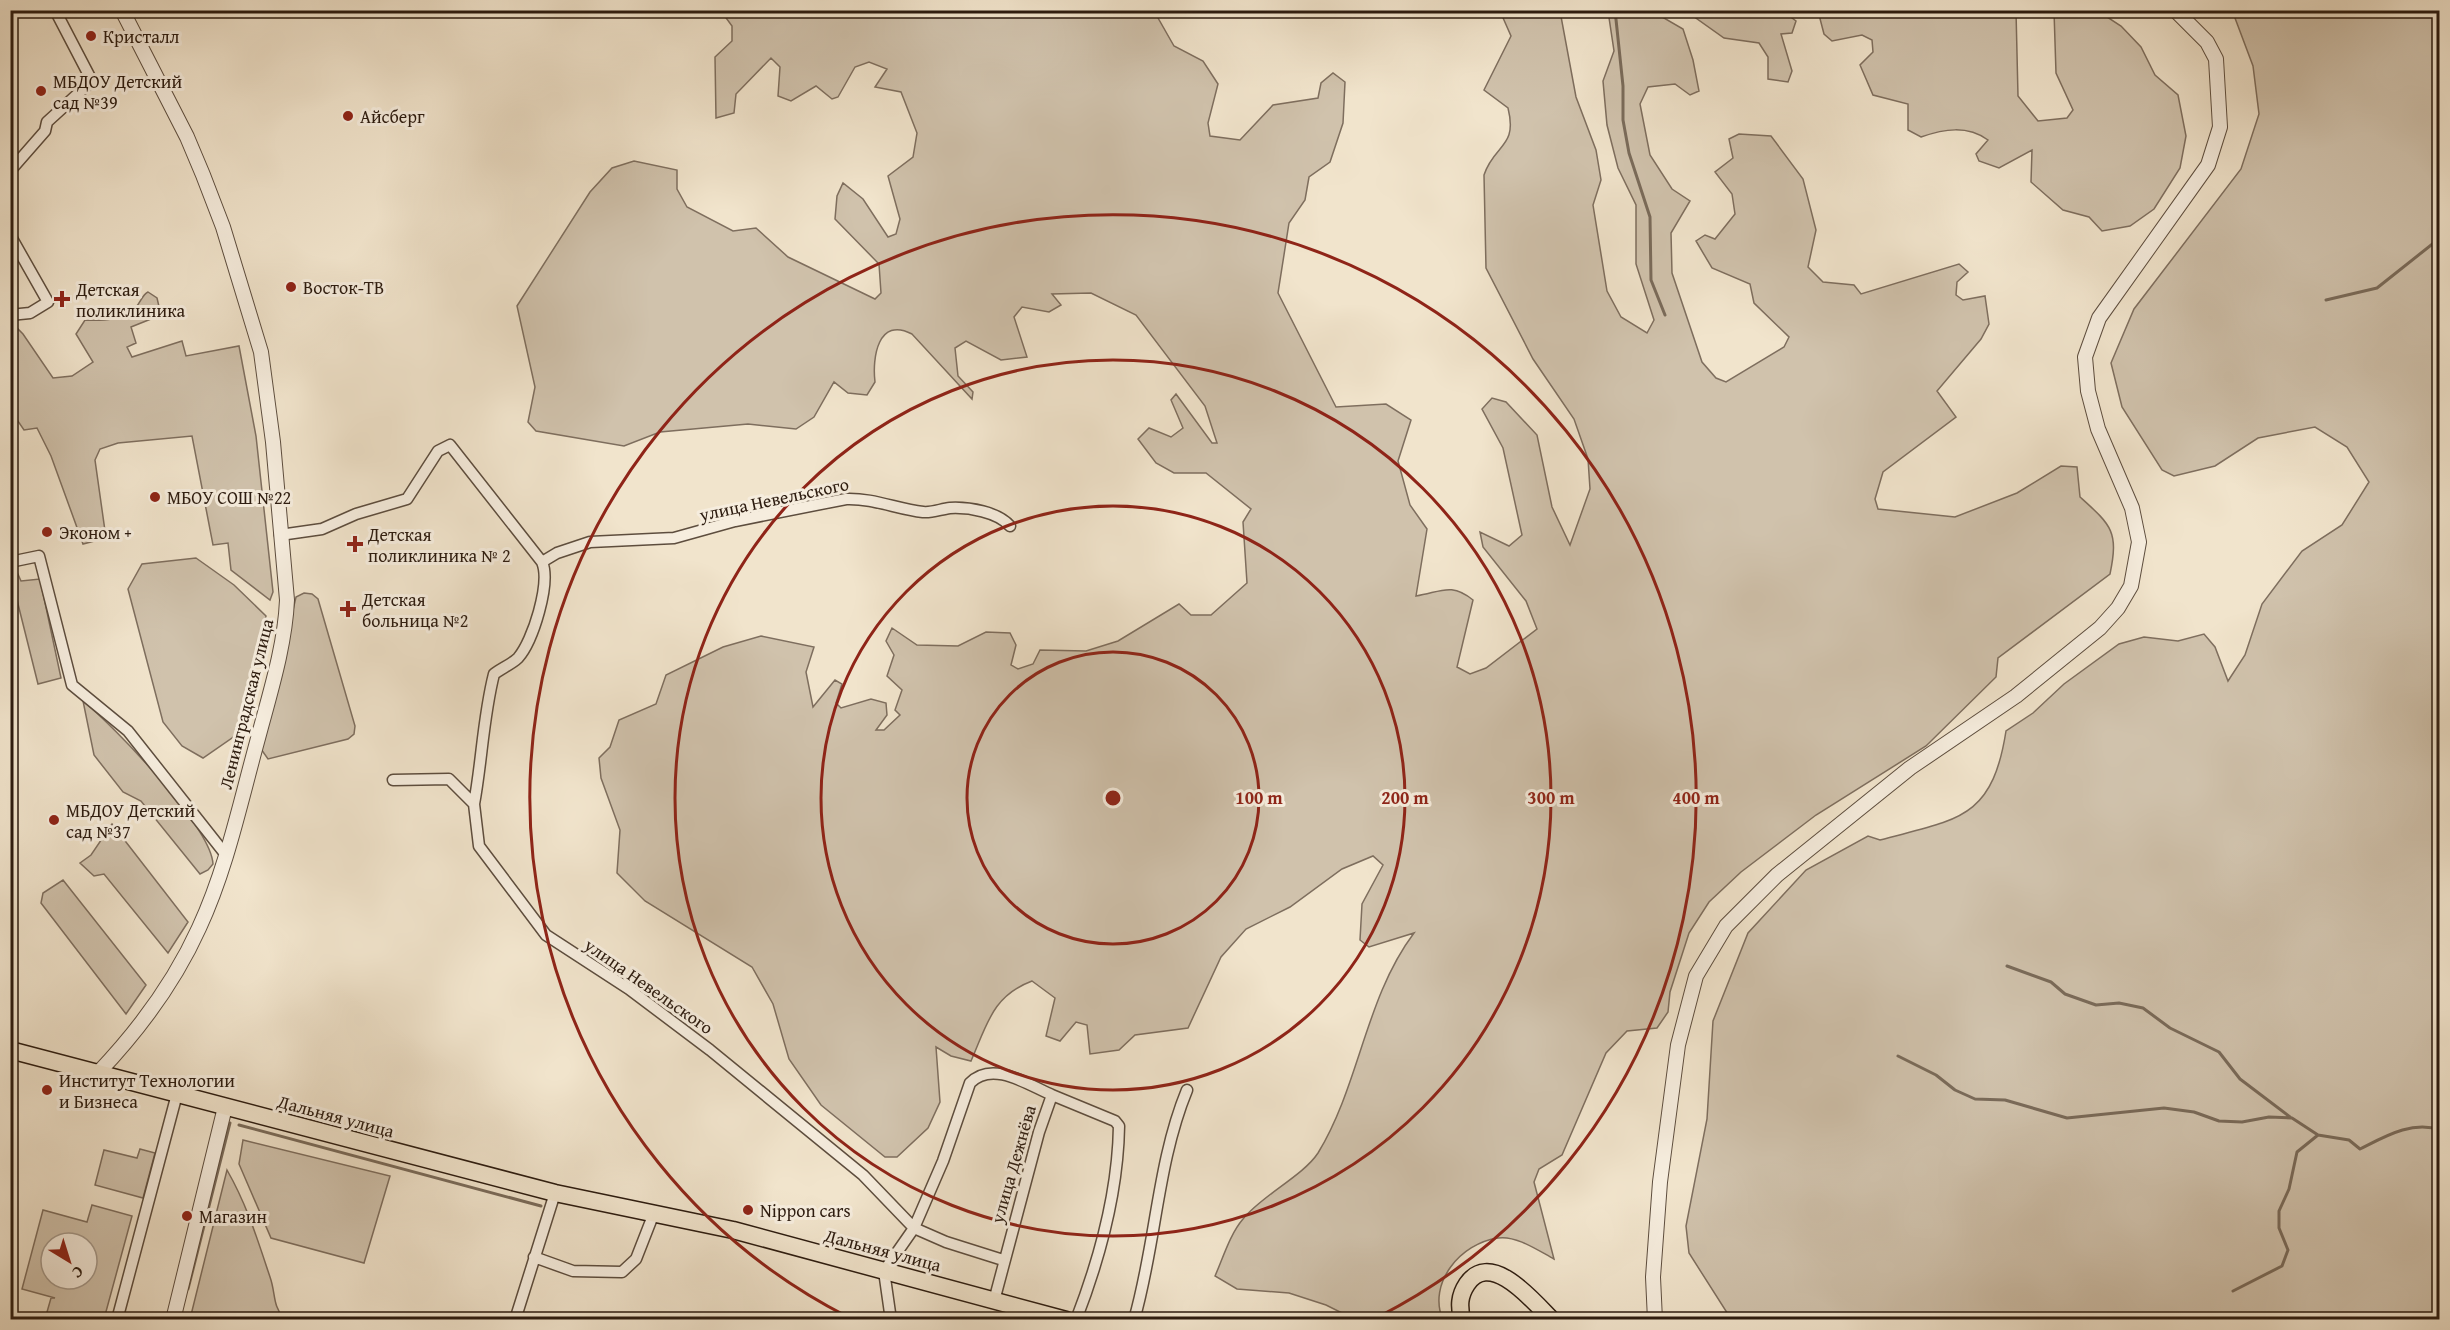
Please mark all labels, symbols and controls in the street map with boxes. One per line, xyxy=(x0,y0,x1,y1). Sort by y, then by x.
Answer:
place label: Кристалл xyxy=(103,23,180,50)
marker: Кристалл xyxy=(84,29,98,43)
place label: МБДОУ Детский сад №39 xyxy=(53,68,182,116)
marker: МБДОУ Детский сад №39 xyxy=(34,84,48,98)
place label: Айсберг xyxy=(360,103,425,130)
marker: Айсберг xyxy=(341,109,355,123)
place label: Восток-ТВ xyxy=(303,274,384,301)
place label: Детская поликлиника xyxy=(75,276,186,324)
marker: Восток-ТВ xyxy=(284,280,298,294)
marker: Детская поликлиника xyxy=(53,290,71,308)
street label: улица Невельского xyxy=(696,470,851,528)
place label: МБОУ СОШ №22 xyxy=(167,484,291,511)
marker: МБОУ СОШ №22 xyxy=(148,490,162,504)
place label: Эконом + xyxy=(59,519,132,546)
place label: Детская поликлиника № 2 xyxy=(367,521,511,569)
marker: Эконом + xyxy=(40,525,54,539)
marker: Детская поликлиника № 2 xyxy=(346,535,364,553)
place label: Детская больница №2 xyxy=(361,586,468,634)
marker: Детская больница №2 xyxy=(339,600,357,618)
street label: Ленинградская улица xyxy=(212,616,280,792)
text: 100 m xyxy=(1235,784,1283,811)
text: 200 m xyxy=(1381,784,1429,811)
text: 300 m xyxy=(1527,784,1575,811)
text: 400 m xyxy=(1672,784,1720,811)
centre of rings xyxy=(1103,788,1123,808)
place label: МБДОУ Детский сад №37 xyxy=(66,797,195,845)
marker: МБДОУ Детский сад №37 xyxy=(47,813,61,827)
street label: улица Невельского xyxy=(578,931,719,1041)
place label: Институт Технологии и Бизнеса xyxy=(59,1067,235,1115)
marker: Институт Технологии и Бизнеса xyxy=(40,1083,54,1097)
street label: Дальняя улица xyxy=(274,1087,398,1145)
street label: улица Дежнёва xyxy=(983,1101,1043,1227)
place label: Nippon cars xyxy=(760,1197,851,1224)
place label: Магазин xyxy=(199,1203,267,1230)
marker: Nippon cars xyxy=(741,1203,755,1217)
marker: Магазин xyxy=(180,1209,194,1223)
street label: Дальняя улица xyxy=(821,1221,945,1279)
north arrow xyxy=(39,1231,99,1291)
text: С xyxy=(67,1261,89,1285)

